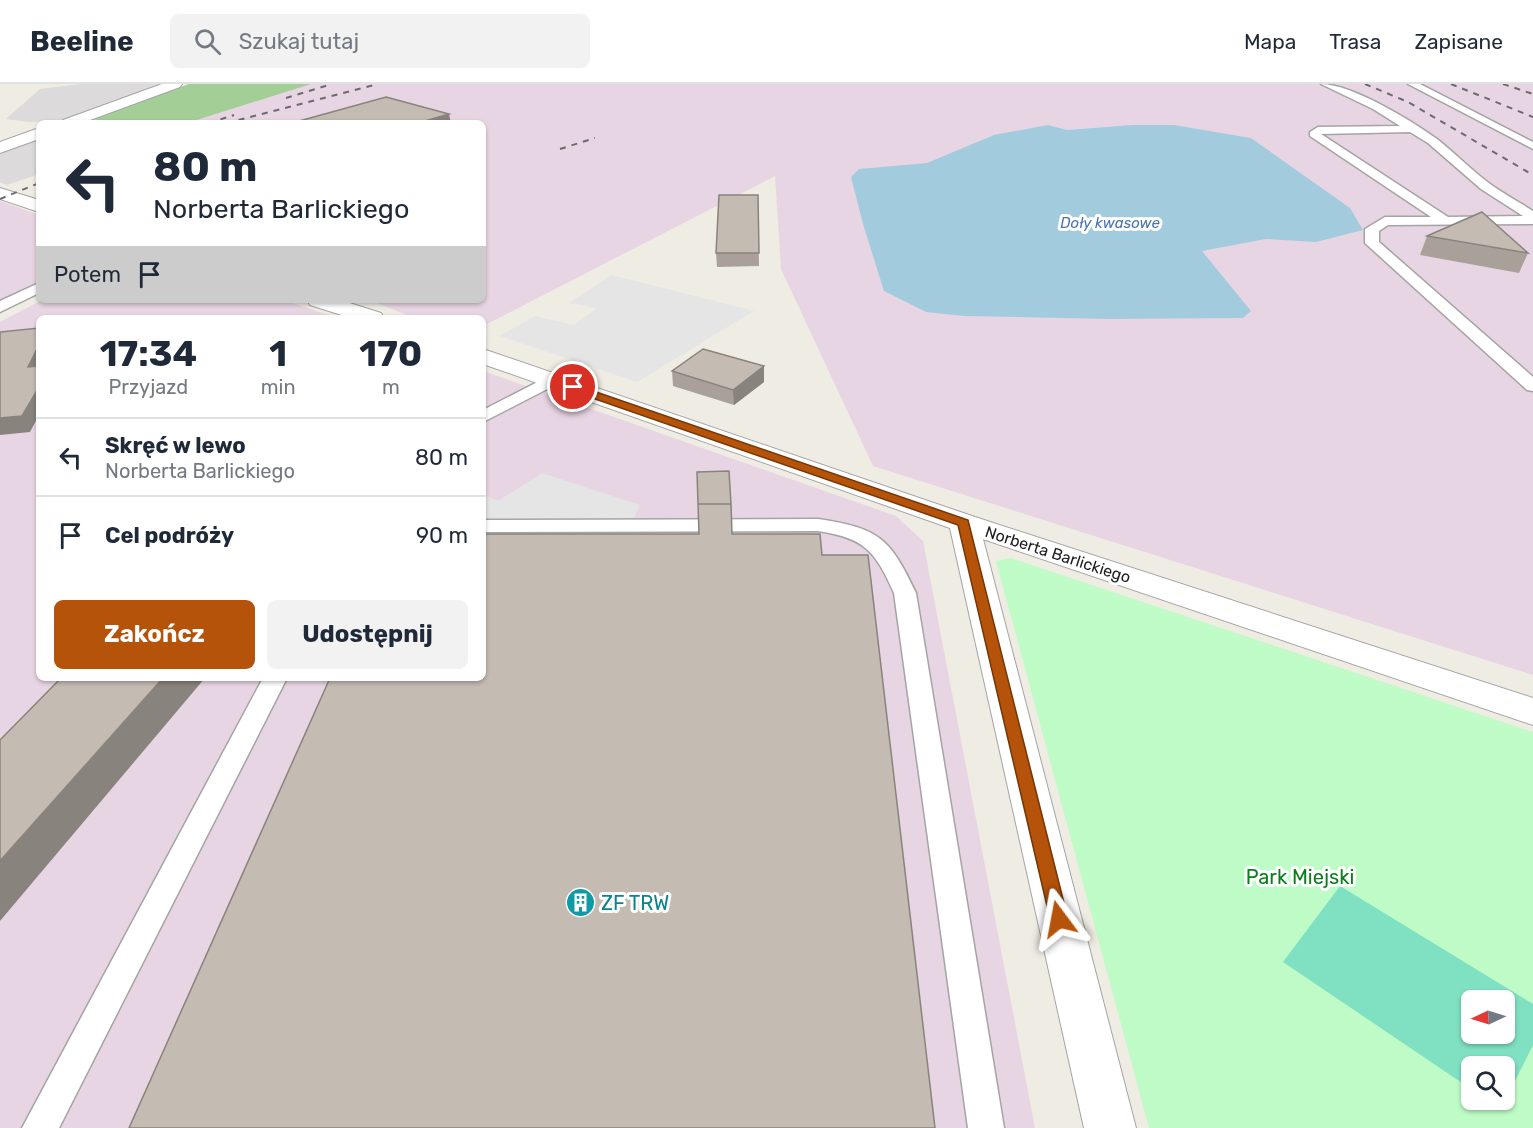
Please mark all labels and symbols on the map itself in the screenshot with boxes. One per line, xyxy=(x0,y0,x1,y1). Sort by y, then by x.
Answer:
water label: Doły kwasowe xyxy=(1060,214,1160,232)
pin xyxy=(547,361,598,412)
street label: Norberta Barlickiego xyxy=(983,522,1133,587)
park label: Park Miejski xyxy=(1246,865,1354,889)
building icon: ZF TRW xyxy=(564,887,596,919)
position arrow xyxy=(1027,887,1091,951)
place label: ZF TRW xyxy=(601,891,669,915)
north arrow xyxy=(1461,990,1515,1044)

